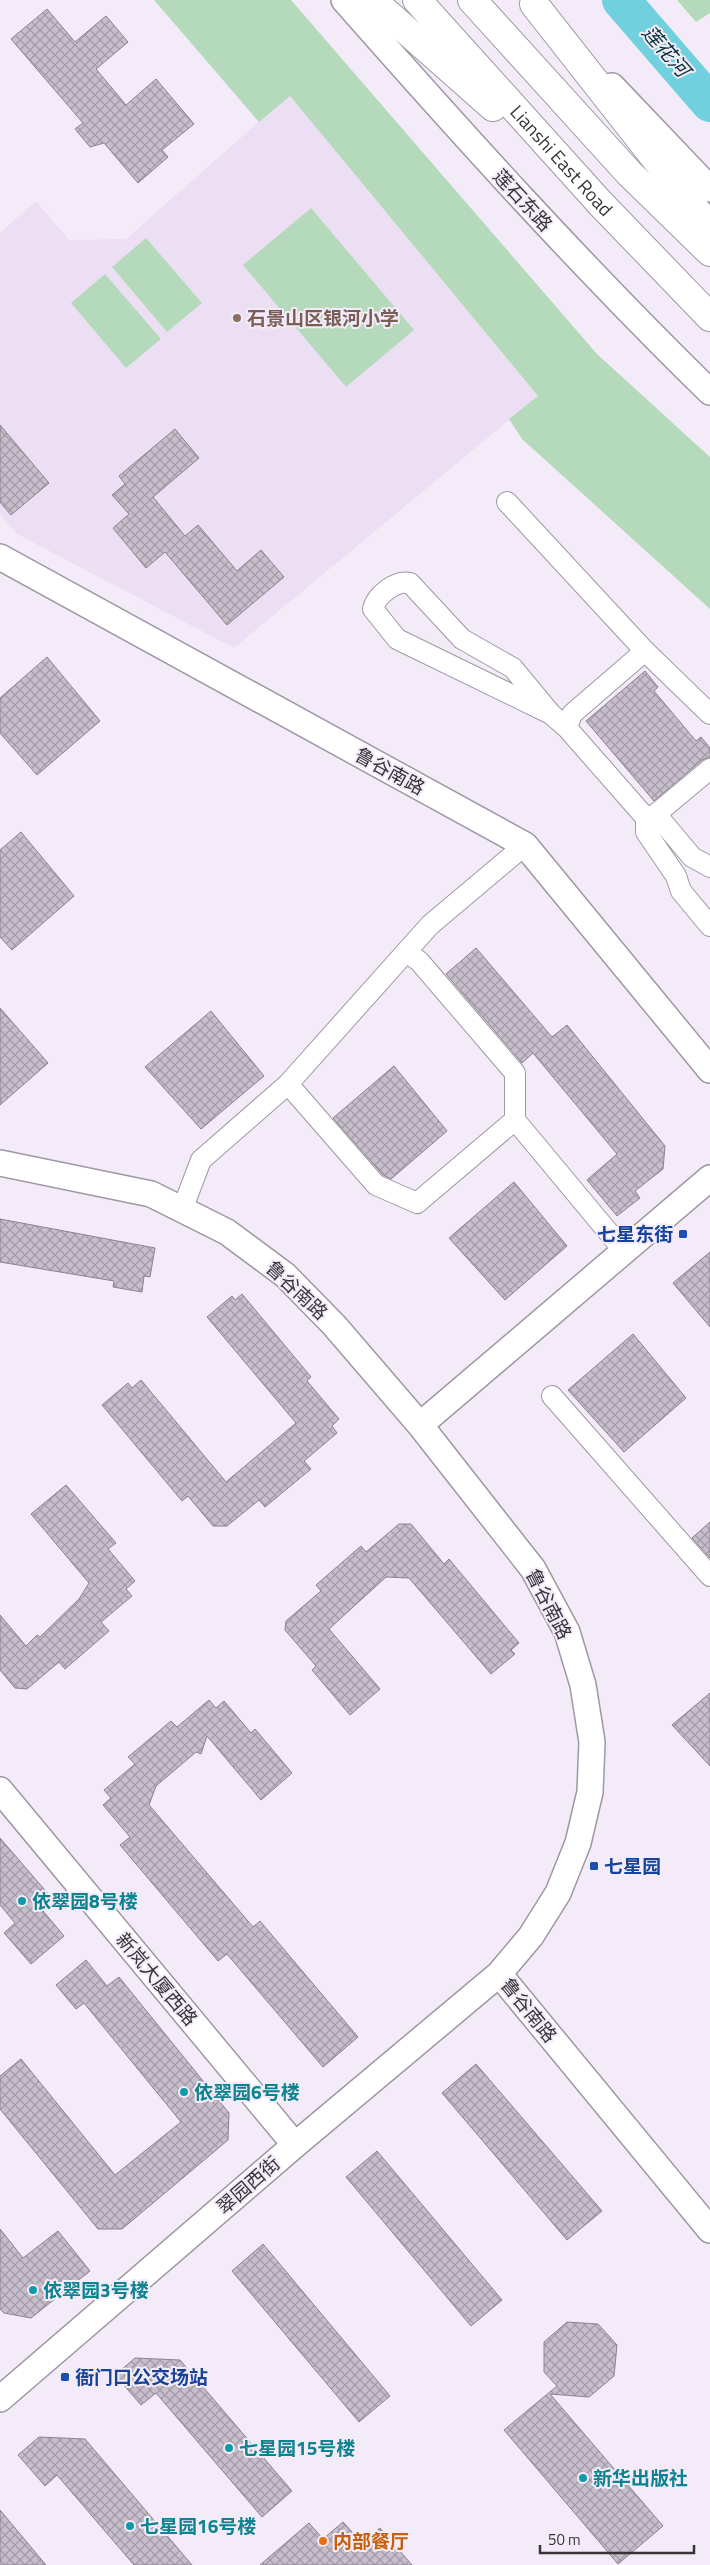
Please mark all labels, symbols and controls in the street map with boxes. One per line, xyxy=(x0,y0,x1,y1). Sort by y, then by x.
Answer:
water label: 莲花河 xyxy=(635,18,700,87)
street label: Lianshi East Road xyxy=(504,98,620,222)
street label: 莲石东路 xyxy=(487,162,560,237)
place label: 石景山区银河小学 xyxy=(247,303,399,332)
marker: 石景山区银河小学 xyxy=(231,312,243,324)
street label: 鲁谷南路 xyxy=(350,739,431,802)
place label: 七星东街 xyxy=(597,1219,673,1248)
marker: 七星东街 xyxy=(677,1228,689,1240)
street label: 鲁谷南路 xyxy=(260,1253,335,1326)
street label: 鲁谷南路 xyxy=(519,1563,580,1644)
place label: 七星园 xyxy=(604,1851,661,1880)
marker: 七星园 xyxy=(588,1860,600,1872)
place label: 依翠园8号楼 xyxy=(32,1886,138,1915)
marker: 依翠园8号楼 xyxy=(16,1895,28,1907)
street label: 新岚大厦西路 xyxy=(110,1926,205,2032)
street label: 鲁谷南路 xyxy=(494,1971,565,2048)
place label: 依翠园6号楼 xyxy=(194,2077,300,2106)
marker: 依翠园6号楼 xyxy=(178,2086,190,2098)
street label: 翠园西街 xyxy=(209,2149,286,2221)
place label: 依翠园3号楼 xyxy=(43,2275,149,2304)
marker: 依翠园3号楼 xyxy=(27,2284,39,2296)
place label: 衙门口公交场站 xyxy=(75,2362,208,2391)
marker: 衙门口公交场站 xyxy=(59,2371,71,2383)
place label: 七星园15号楼 xyxy=(239,2433,355,2462)
marker: 七星园15号楼 xyxy=(223,2442,235,2454)
place label: 新华出版社 xyxy=(593,2463,688,2492)
marker: 新华出版社 xyxy=(577,2472,589,2484)
place label: 七星园16号楼 xyxy=(140,2511,256,2540)
marker: 七星园16号楼 xyxy=(124,2520,136,2532)
scale bar xyxy=(540,2522,694,2554)
place label: 内部餐厅 xyxy=(333,2526,409,2555)
text: 50 m xyxy=(548,2528,581,2551)
marker: 内部餐厅 xyxy=(317,2535,329,2547)

